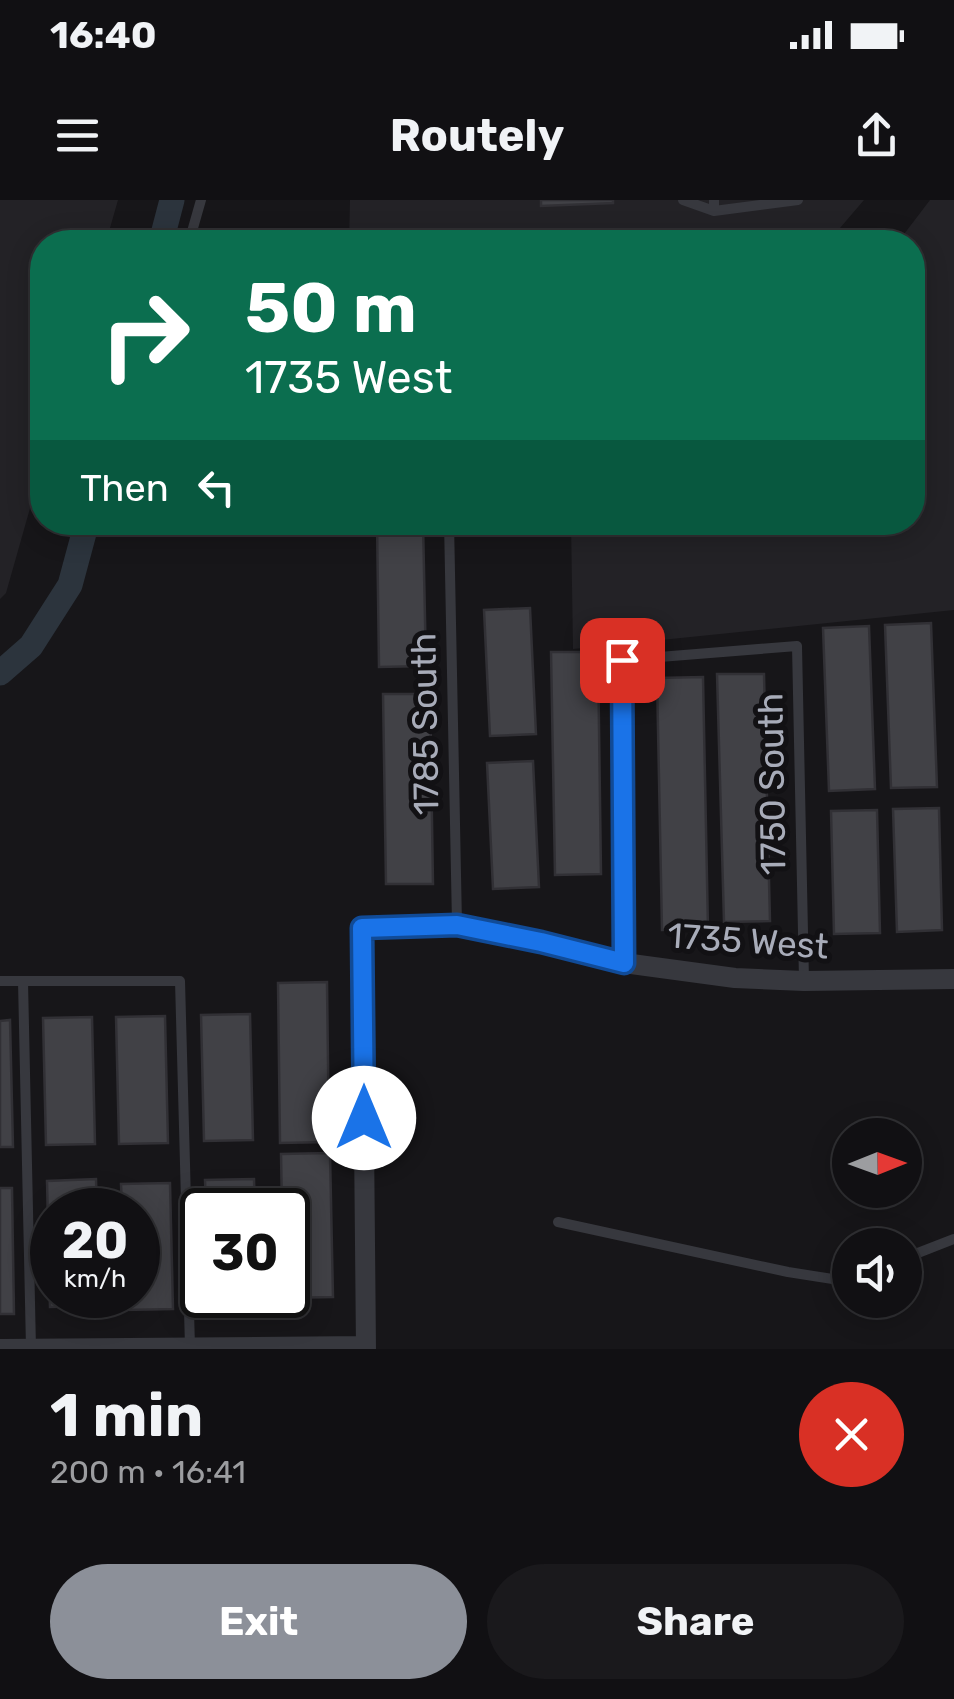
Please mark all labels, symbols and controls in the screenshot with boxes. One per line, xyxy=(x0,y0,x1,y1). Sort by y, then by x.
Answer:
text: 16:40 xyxy=(50,12,157,58)
icon: menu xyxy=(50,108,105,163)
icon: share xyxy=(849,108,904,163)
text: Routely xyxy=(390,109,564,162)
text: 50 m xyxy=(245,267,417,350)
icon: right xyxy=(80,270,210,400)
text: 1735 West xyxy=(245,351,452,404)
icon: left xyxy=(189,460,244,515)
text: Then xyxy=(80,465,169,511)
pin xyxy=(580,618,665,703)
street label: 1785 South xyxy=(402,632,448,816)
icon: arrive xyxy=(595,633,650,688)
street label: 1750 South xyxy=(749,692,795,876)
street label: 1735 West xyxy=(666,914,830,968)
position arrow xyxy=(312,1066,416,1170)
north arrow xyxy=(832,1118,922,1208)
map controls xyxy=(832,1118,922,1318)
speed limit sign: 30 xyxy=(180,1188,310,1318)
text: 20 xyxy=(62,1211,128,1271)
button: sound xyxy=(832,1228,922,1318)
text: km/h xyxy=(64,1264,126,1293)
text: 1 min xyxy=(50,1380,203,1451)
button: close xyxy=(799,1382,904,1487)
text: 200 m · 16:41 xyxy=(50,1453,246,1491)
button: Exit xyxy=(50,1564,467,1679)
button: Share xyxy=(487,1564,904,1679)

